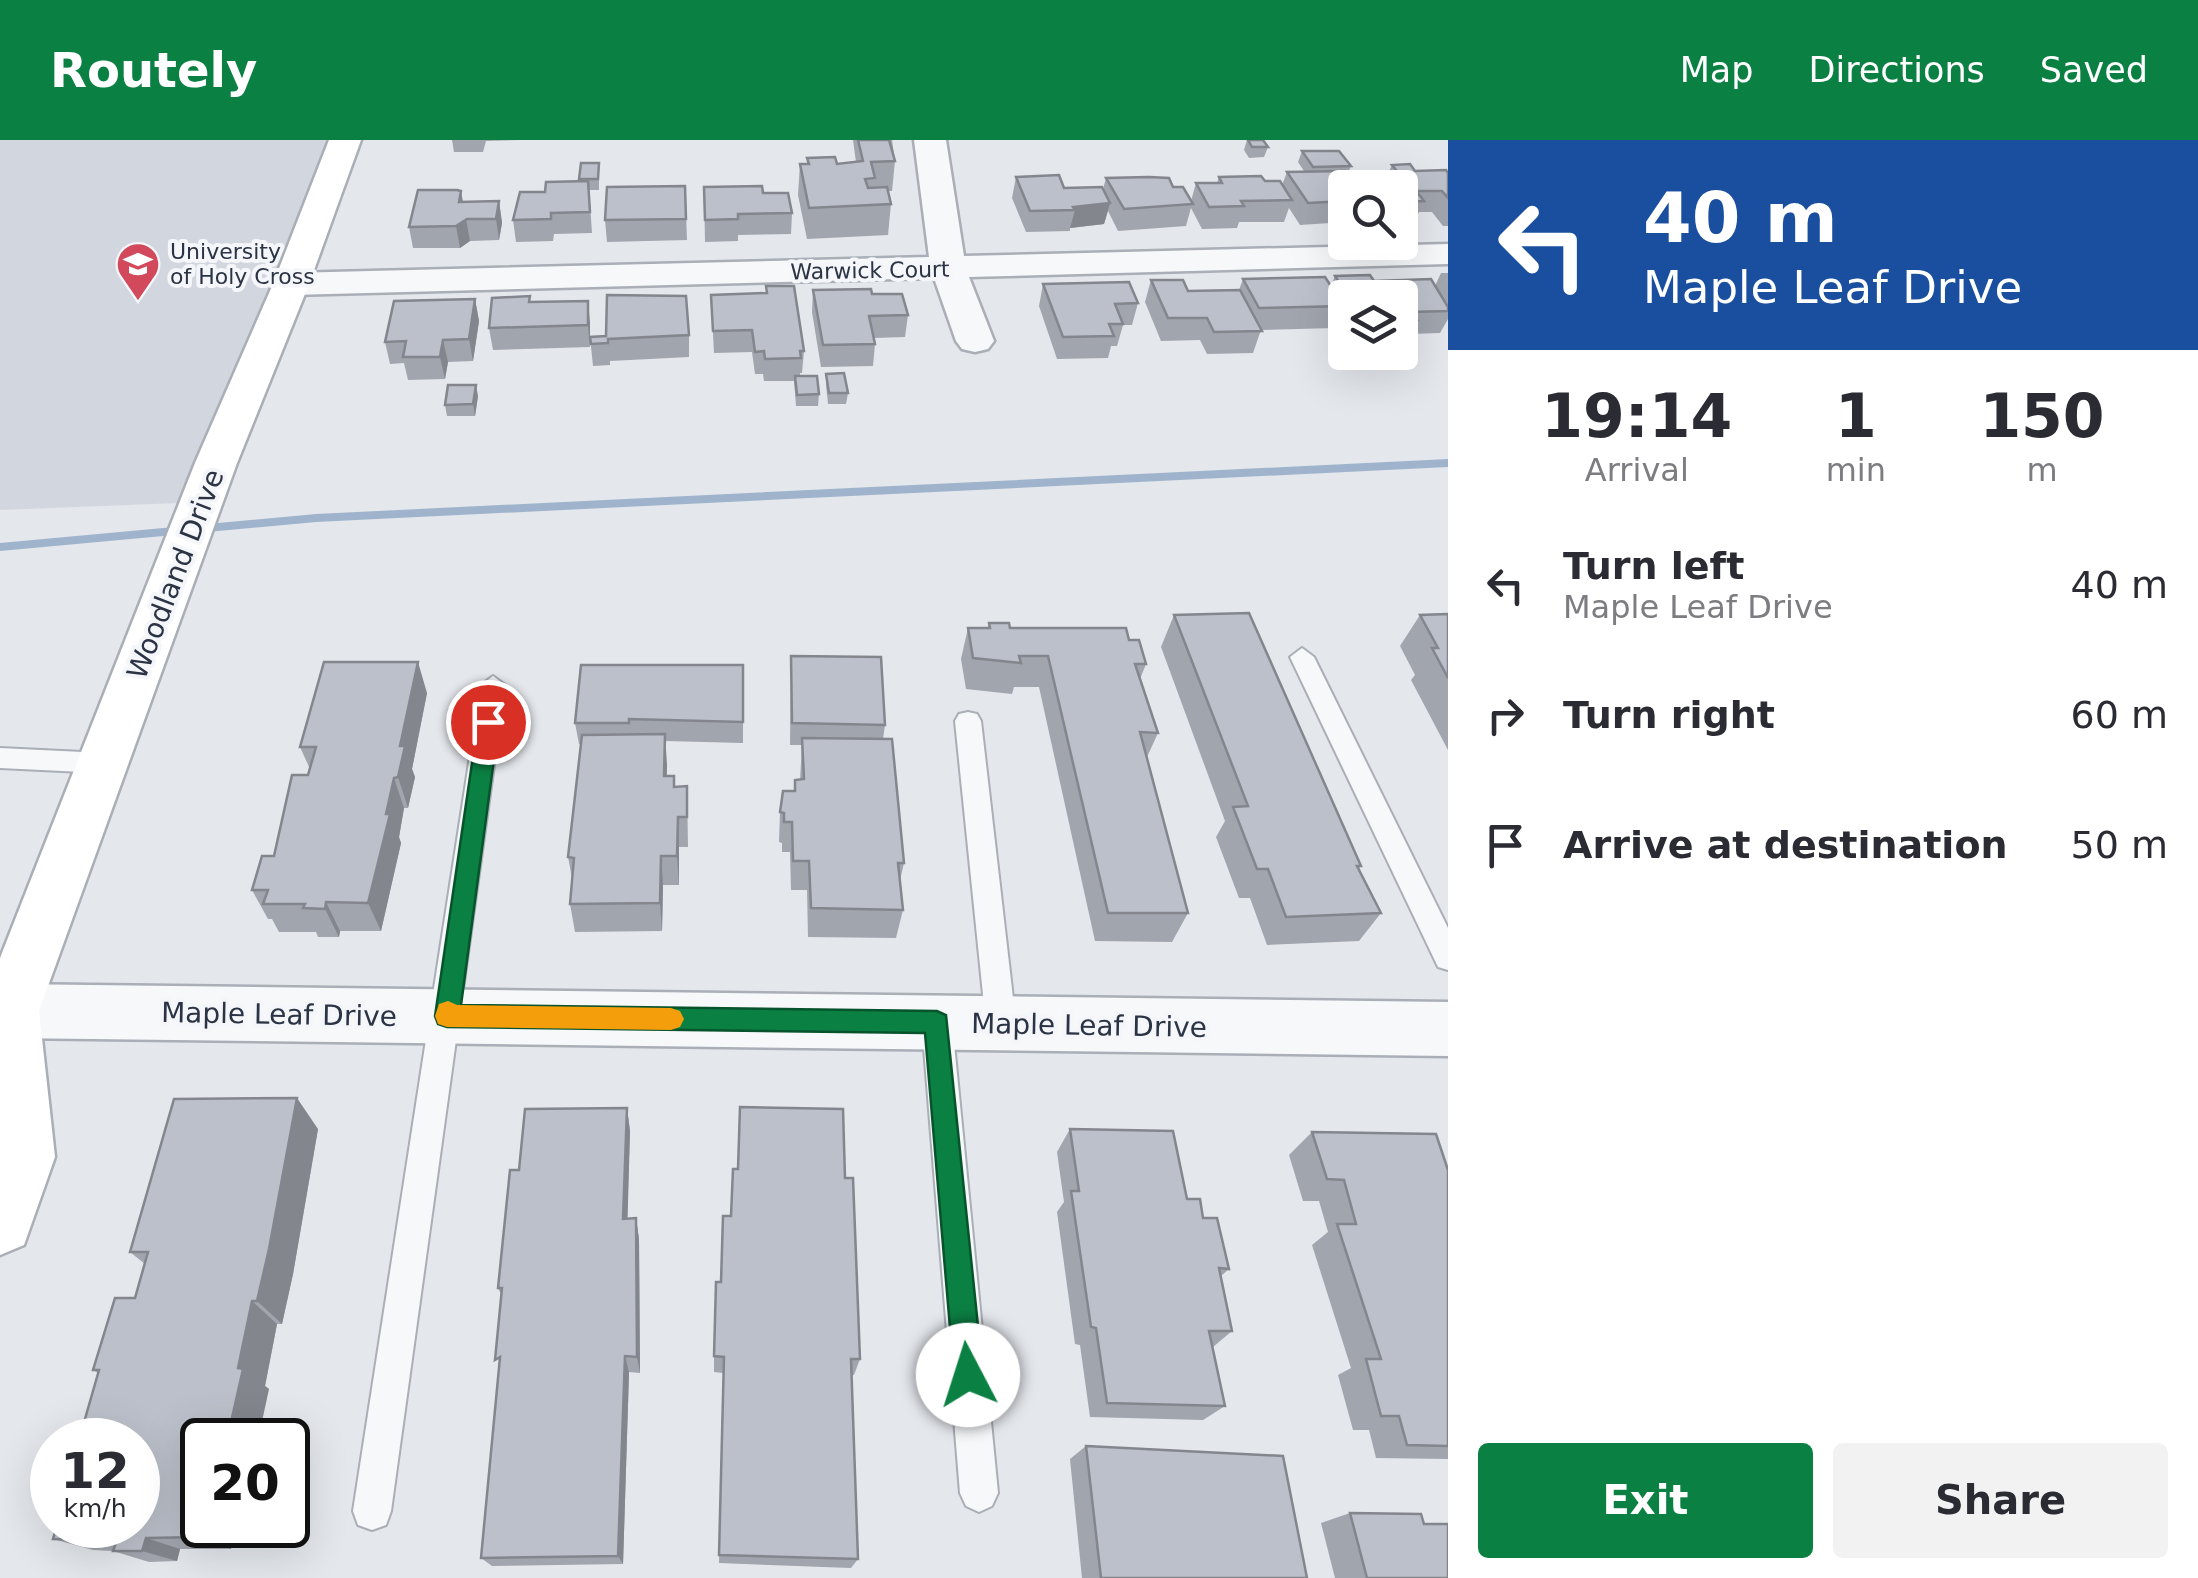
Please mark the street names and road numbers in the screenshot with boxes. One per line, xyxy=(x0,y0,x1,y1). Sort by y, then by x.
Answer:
street label: Warwick Court xyxy=(790,257,950,284)
street label: Woodland Drive xyxy=(120,465,231,684)
street label: Maple Leaf Drive xyxy=(161,996,397,1033)
street label: Maple Leaf Drive xyxy=(971,1007,1207,1044)

